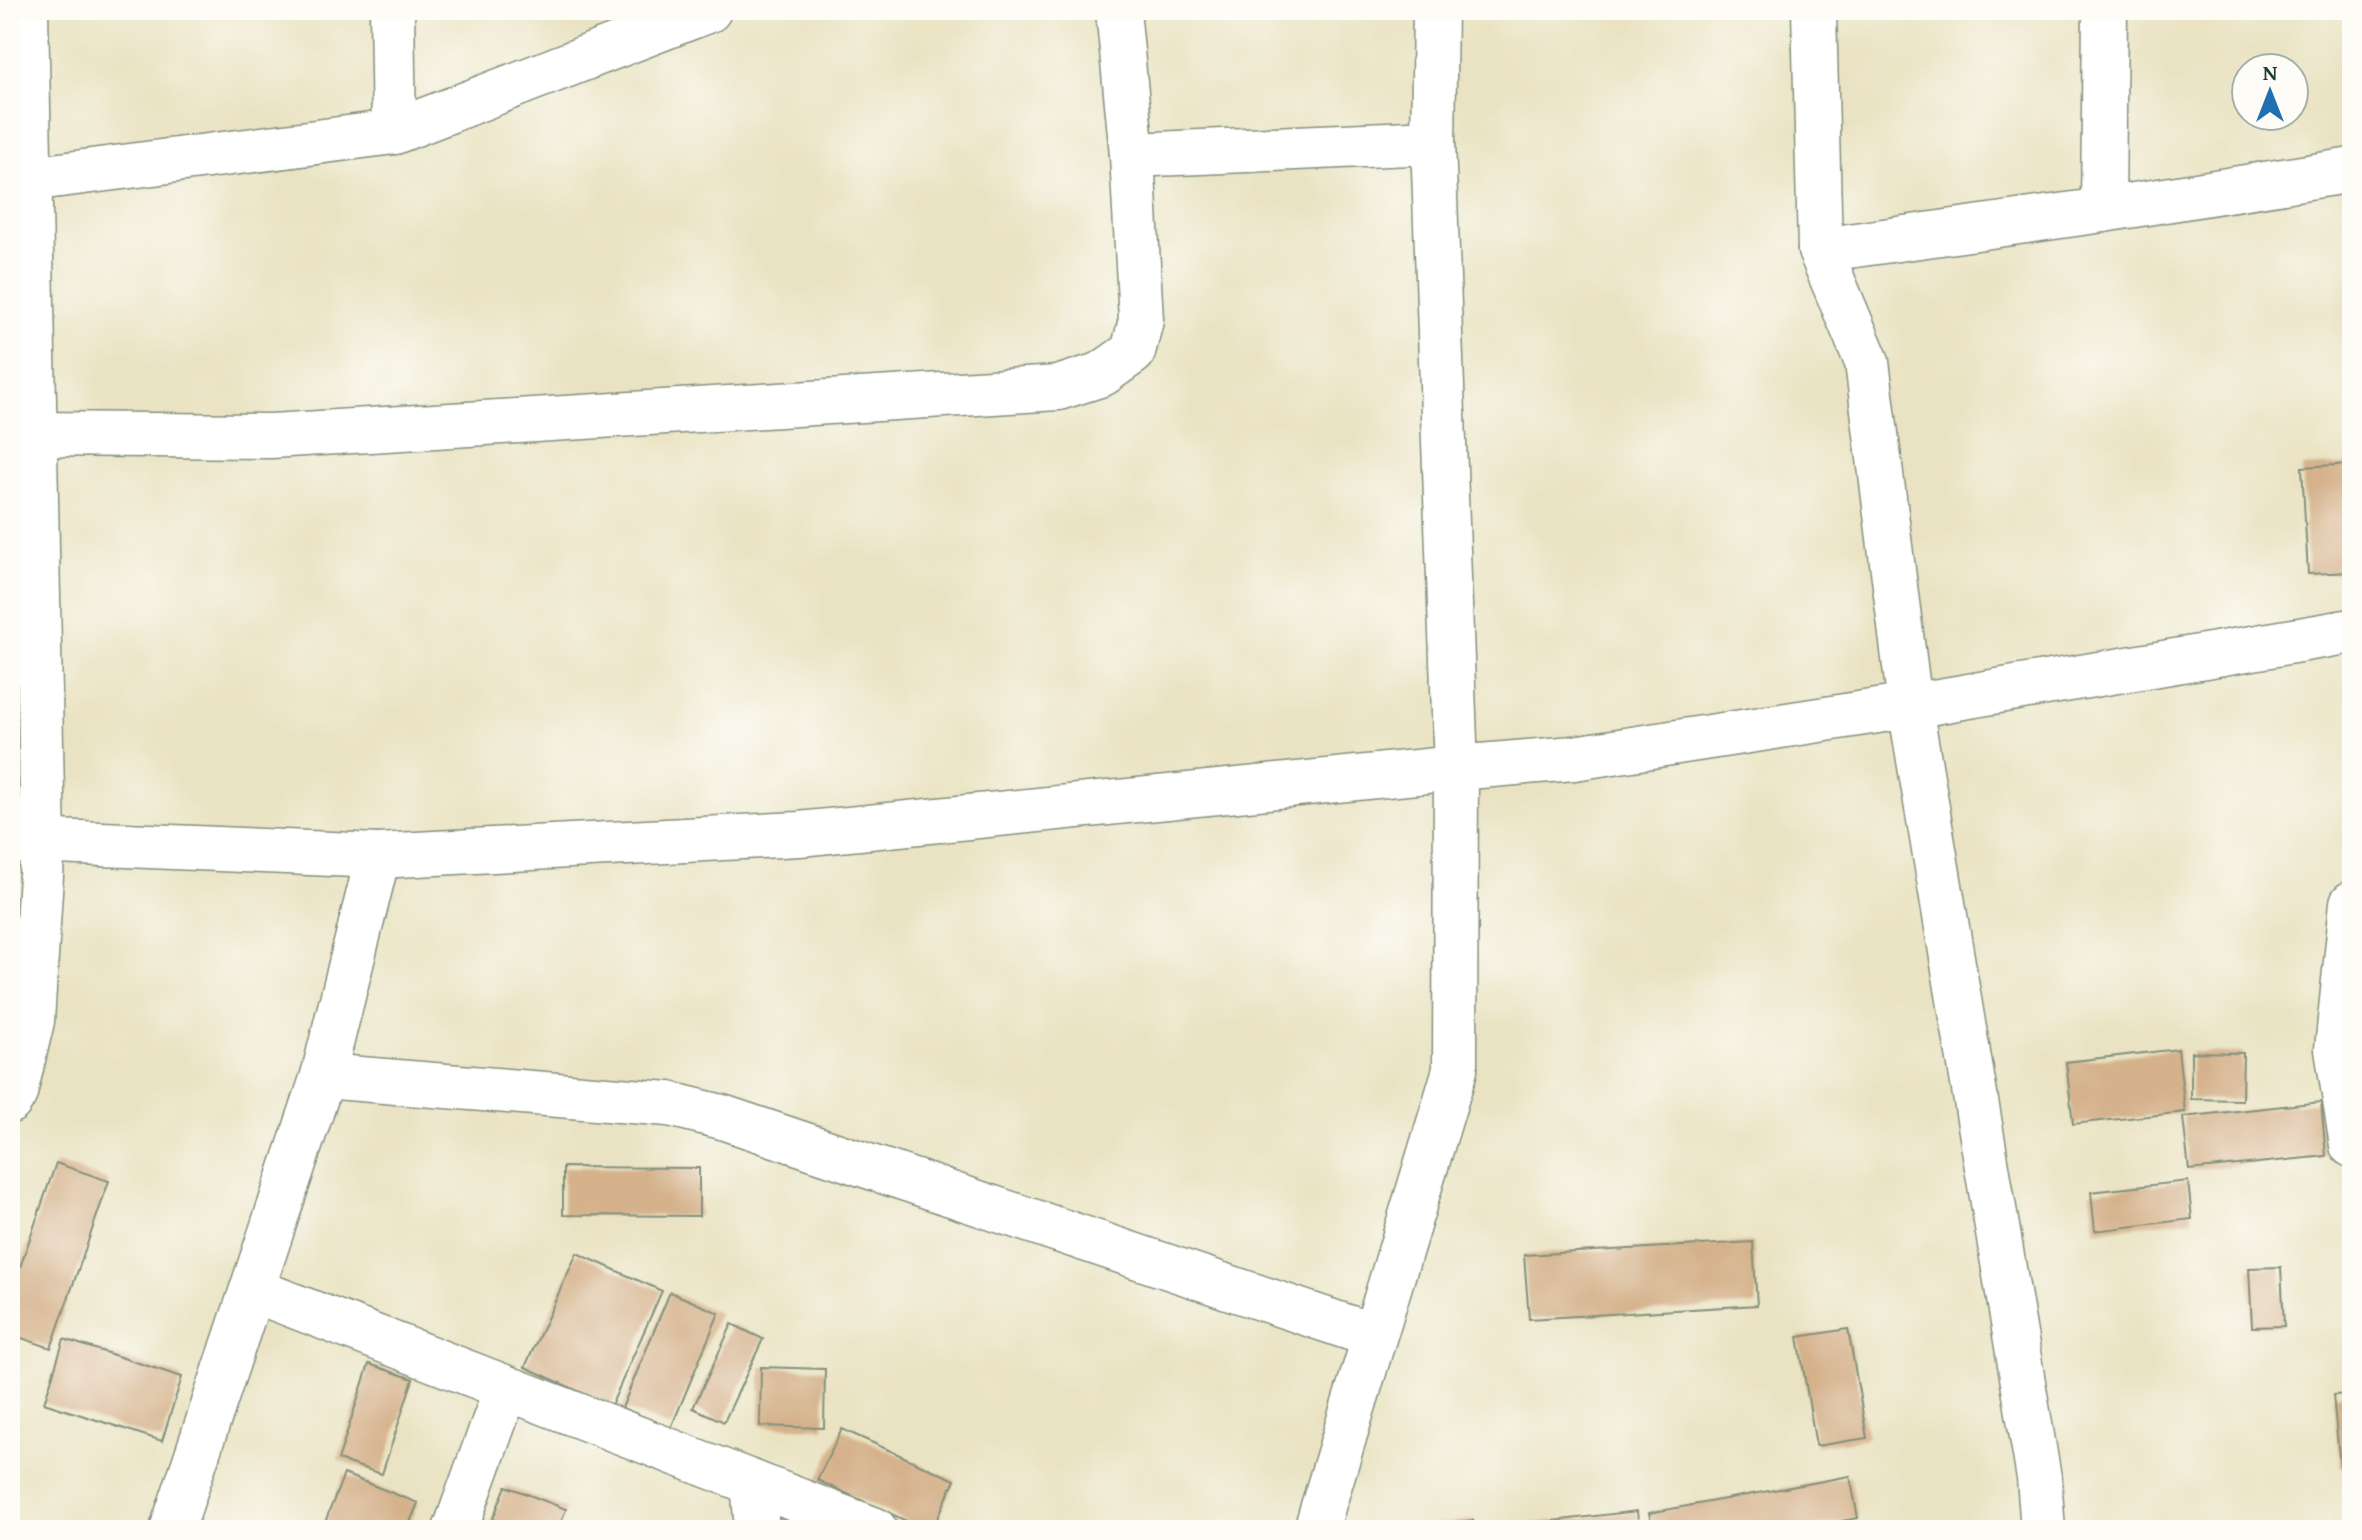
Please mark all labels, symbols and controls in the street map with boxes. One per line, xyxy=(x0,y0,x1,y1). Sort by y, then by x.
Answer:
north arrow xyxy=(2230,52,2310,132)
text: N xyxy=(2263,56,2278,88)

